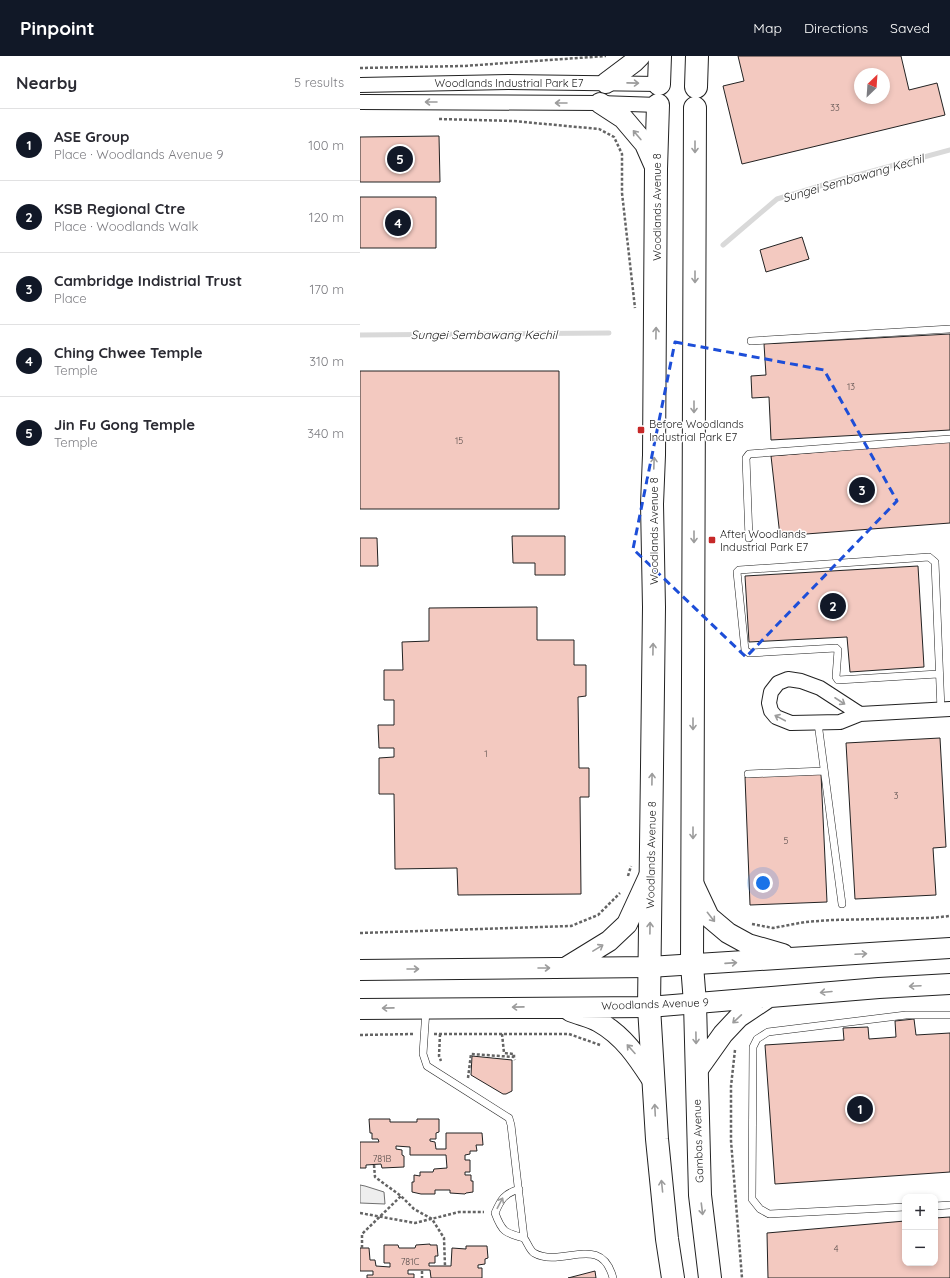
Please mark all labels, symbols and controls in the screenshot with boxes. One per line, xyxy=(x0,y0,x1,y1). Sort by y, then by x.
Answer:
text: Pinpoint xyxy=(20,16,95,40)
text: Map xyxy=(753,19,782,37)
text: Directions xyxy=(804,19,868,37)
text: Saved xyxy=(890,19,930,37)
north arrow xyxy=(854,68,890,104)
text: Nearby xyxy=(16,72,77,93)
text: 5 results xyxy=(294,74,344,90)
street label: Woodlands Industrial Park E7 xyxy=(435,76,584,90)
one-way arrow xyxy=(626,79,639,87)
one-way arrow xyxy=(425,98,438,106)
one-way arrow xyxy=(555,99,568,107)
house number: 33 xyxy=(830,102,840,113)
text: ASE Group xyxy=(54,127,130,146)
one-way arrow xyxy=(633,130,642,141)
text: 1 xyxy=(26,137,32,153)
text: 100 m xyxy=(308,137,344,153)
one-way arrow xyxy=(691,140,699,153)
pin: 5 xyxy=(387,144,413,174)
text: Place · Woodlands Avenue 9 xyxy=(54,146,223,162)
water label: Sungei Sembawang Kechil xyxy=(781,150,927,205)
street label: Woodlands Avenue 8 xyxy=(650,153,664,261)
text: KSB Regional Ctre xyxy=(54,199,185,218)
pin: 4 xyxy=(385,208,411,238)
text: 2 xyxy=(25,209,33,225)
text: 120 m xyxy=(309,209,344,225)
text: Place · Woodlands Walk xyxy=(54,218,198,234)
one-way arrow xyxy=(691,270,699,283)
text: Cambridge Indistrial Trust xyxy=(54,271,242,290)
text: 3 xyxy=(26,281,32,297)
text: 170 m xyxy=(309,281,344,297)
text: Place xyxy=(54,290,87,306)
water label: Sungei Sembawang Kechil xyxy=(411,327,558,342)
one-way arrow xyxy=(652,327,660,340)
text: Ching Chwee Temple xyxy=(54,343,203,362)
text: 4 xyxy=(25,353,33,369)
text: 310 m xyxy=(309,353,344,369)
text: Temple xyxy=(54,362,98,378)
house number: 13 xyxy=(847,381,855,392)
one-way arrow xyxy=(690,400,698,413)
text: Jin Fu Gong Temple xyxy=(54,415,195,434)
place label: Before Woodlands Industrial Park E7 xyxy=(649,417,744,444)
text: 5 xyxy=(25,425,33,441)
text: 340 m xyxy=(307,425,344,441)
marker: Before Woodlands Industrial Park E7 xyxy=(636,425,646,435)
text: Temple xyxy=(54,434,98,450)
house number: 15 xyxy=(455,435,463,446)
one-way arrow xyxy=(650,457,658,470)
pin: 3 xyxy=(849,475,875,505)
street label: Woodlands Avenue 8 xyxy=(647,477,661,585)
place label: After Woodlands Industrial Park E7 xyxy=(720,527,808,554)
one-way arrow xyxy=(690,530,698,543)
marker: After Woodlands Industrial Park E7 xyxy=(707,535,717,545)
pin: 2 xyxy=(820,591,846,621)
one-way arrow xyxy=(649,643,657,656)
one-way arrow xyxy=(834,697,845,705)
one-way arrow xyxy=(774,714,786,721)
one-way arrow xyxy=(689,717,697,730)
house number: 1 xyxy=(484,748,488,759)
one-way arrow xyxy=(648,773,656,786)
house number: 3 xyxy=(894,790,899,801)
street label: Woodlands Avenue 8 xyxy=(643,801,659,909)
one-way arrow xyxy=(689,826,697,839)
house number: 5 xyxy=(784,835,789,846)
your location xyxy=(753,873,773,893)
one-way arrow xyxy=(706,912,715,922)
one-way arrow xyxy=(646,922,654,935)
one-way arrow xyxy=(592,944,603,952)
one-way arrow xyxy=(854,950,867,958)
one-way arrow xyxy=(724,959,737,966)
one-way arrow xyxy=(537,964,550,972)
one-way arrow xyxy=(406,965,419,973)
one-way arrow xyxy=(909,982,922,989)
one-way arrow xyxy=(820,989,833,996)
street label: Woodlands Avenue 9 xyxy=(601,995,709,1013)
one-way arrow xyxy=(512,1003,525,1011)
one-way arrow xyxy=(382,1004,395,1012)
one-way arrow xyxy=(732,1014,742,1024)
one-way arrow xyxy=(692,1031,699,1044)
one-way arrow xyxy=(627,1045,636,1055)
pin: 1 xyxy=(847,1094,873,1124)
street label: Gambas Avenue xyxy=(690,1099,706,1183)
one-way arrow xyxy=(651,1104,659,1117)
house number: 781B xyxy=(373,1153,391,1164)
one-way arrow xyxy=(658,1180,665,1193)
map controls xyxy=(902,1194,938,1266)
button: + xyxy=(902,1194,938,1230)
one-way arrow xyxy=(496,1197,504,1209)
one-way arrow xyxy=(698,1202,705,1215)
button: − xyxy=(902,1230,938,1266)
house number: 4 xyxy=(834,1243,839,1254)
house number: 781C xyxy=(401,1256,419,1267)

